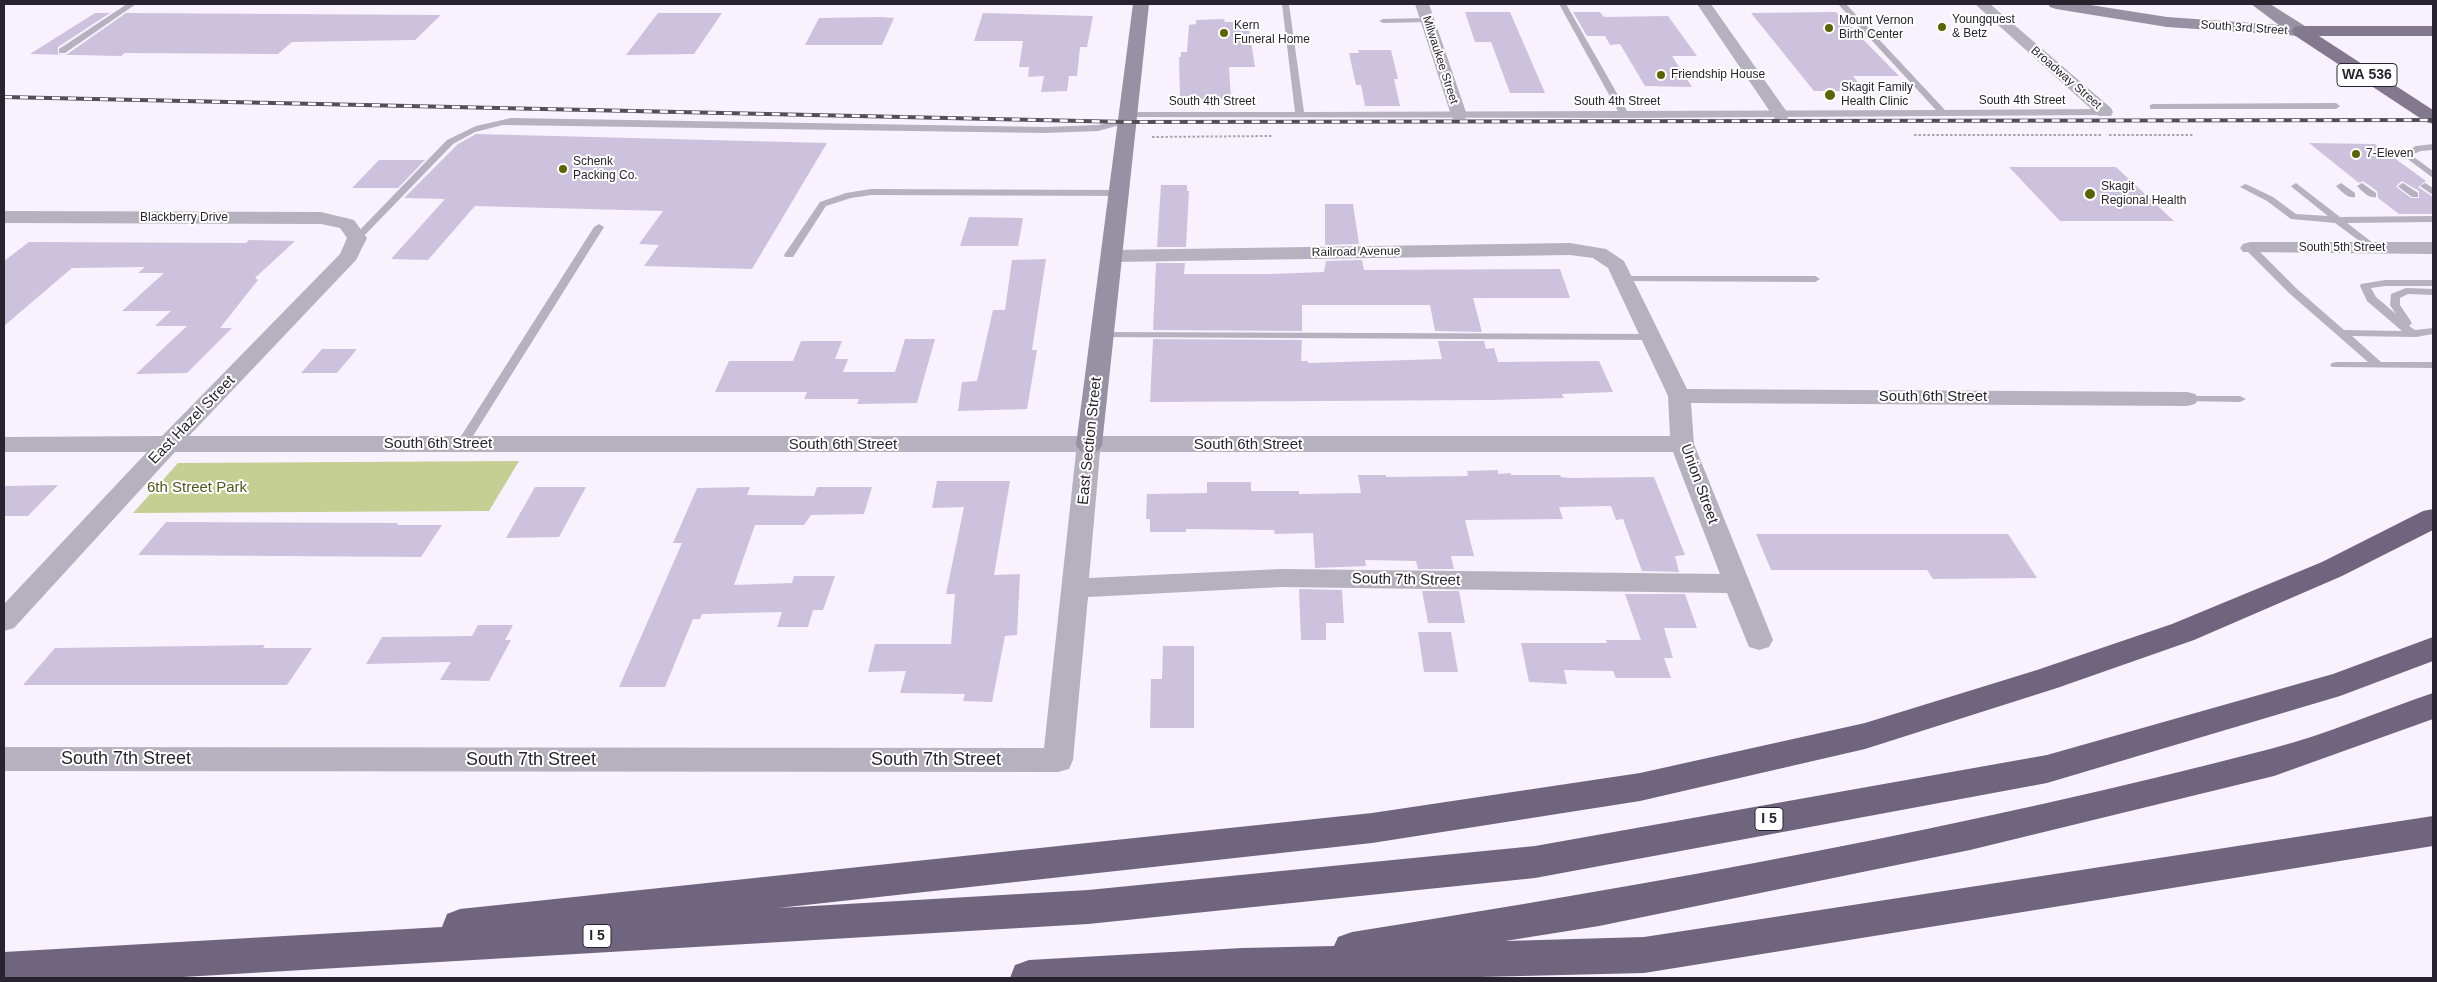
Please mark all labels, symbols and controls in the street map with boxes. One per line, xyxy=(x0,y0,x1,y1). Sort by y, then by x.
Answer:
place label: Youngquest & Betz xyxy=(1952,13,2015,41)
street label: Milwaukee Street xyxy=(1419,14,1461,106)
place label: Mount Vernon Birth Center xyxy=(1839,14,1914,42)
street label: South 3rd Street xyxy=(2200,18,2288,38)
place label: Kern Funeral Home xyxy=(1234,19,1310,47)
marker: Youngquest & Betz xyxy=(1936,21,1948,33)
marker: Mount Vernon Birth Center xyxy=(1823,22,1835,34)
marker: Kern Funeral Home xyxy=(1218,27,1230,39)
street label: Broadway Street xyxy=(2028,43,2104,113)
road number: WA 536 xyxy=(2337,64,2397,86)
place label: Friendship House xyxy=(1671,68,1765,82)
marker: Friendship House xyxy=(1655,69,1667,81)
place label: Skagit Family Health Clinic xyxy=(1841,81,1913,109)
marker: Skagit Family Health Clinic xyxy=(1823,88,1837,102)
street label: South 4th Street xyxy=(1979,94,2065,108)
street label: South 4th Street xyxy=(1169,95,1255,109)
street label: South 4th Street xyxy=(1574,95,1660,109)
place label: 7-Eleven xyxy=(2366,147,2413,161)
marker: 7-Eleven xyxy=(2350,148,2362,160)
place label: Schenk Packing Co. xyxy=(573,155,638,183)
marker: Schenk Packing Co. xyxy=(557,163,569,175)
place label: Skagit Regional Health xyxy=(2101,180,2186,208)
marker: Skagit Regional Health xyxy=(2083,187,2097,201)
street label: Blackberry Drive xyxy=(140,211,228,225)
street label: South 5th Street xyxy=(2299,241,2385,255)
street label: Railroad Avenue xyxy=(1312,244,1400,260)
street label: East Hazel Street xyxy=(145,372,239,468)
street label: East Section Street xyxy=(1074,376,1106,506)
street label: South 6th Street xyxy=(1879,388,1987,406)
street label: South 6th Street xyxy=(384,435,492,453)
street label: South 6th Street xyxy=(789,436,897,454)
street label: South 6th Street xyxy=(1194,436,1302,454)
street label: Union Street xyxy=(1676,442,1722,526)
park label: 6th Street Park xyxy=(147,479,247,497)
street label: South 7th Street xyxy=(1352,570,1460,590)
street label: South 7th Street xyxy=(61,748,191,770)
street label: South 7th Street xyxy=(466,749,596,771)
street label: South 7th Street xyxy=(871,749,1001,771)
road number: I 5 xyxy=(1755,808,1783,831)
road number: I 5 xyxy=(583,924,611,948)

